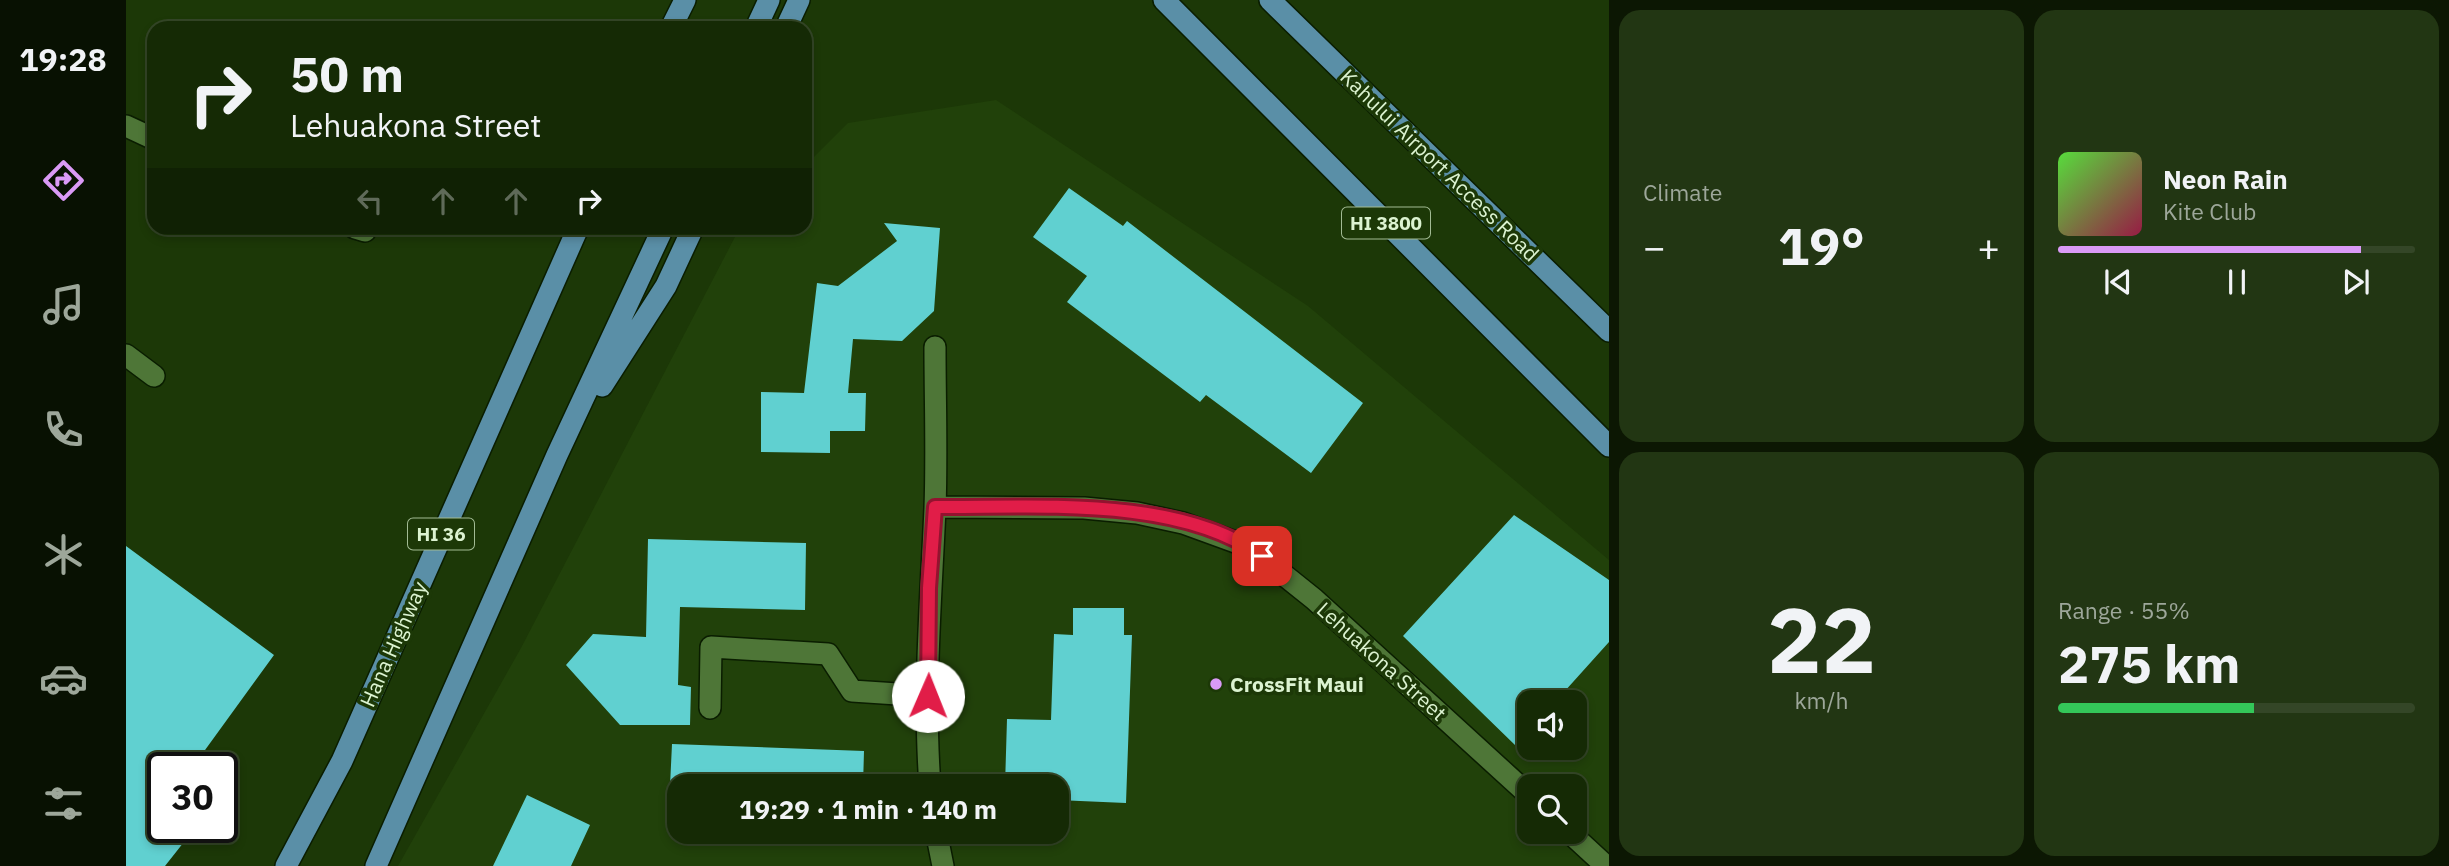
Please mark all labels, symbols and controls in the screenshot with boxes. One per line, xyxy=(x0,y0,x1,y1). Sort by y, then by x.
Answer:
text: 19:28 xyxy=(19,38,107,80)
text: 50 m xyxy=(290,42,404,105)
icon: right xyxy=(175,49,266,140)
street label: Kahului Airport Access Road xyxy=(1335,63,1545,267)
text: Lehuakona Street xyxy=(290,104,542,146)
icon: directions xyxy=(39,156,88,205)
text: Neon Rain xyxy=(2163,162,2288,196)
text: Climate xyxy=(1643,177,1722,207)
icon: left xyxy=(351,182,389,220)
icon: ahead xyxy=(424,182,462,220)
icon: ahead xyxy=(497,182,535,220)
icon: right xyxy=(570,182,608,220)
text: Kite Club xyxy=(2163,196,2256,226)
road number: HI 3800 xyxy=(1342,208,1430,238)
text: 19° xyxy=(1778,212,1865,279)
text: − xyxy=(1643,222,1666,271)
text: + xyxy=(1977,222,2000,271)
icon: previous xyxy=(2099,263,2137,301)
icon: pause xyxy=(2218,263,2256,301)
icon: next xyxy=(2337,263,2375,301)
icon: music xyxy=(39,280,88,329)
icon: phone xyxy=(39,405,88,454)
road number: HI 36 xyxy=(408,519,474,550)
pin xyxy=(1232,526,1292,586)
icon: climate xyxy=(39,530,88,579)
icon: arrive xyxy=(1243,537,1281,575)
street label: Hana Highway xyxy=(353,576,433,711)
text: 22 xyxy=(1767,580,1876,698)
street label: Lehuakona Street xyxy=(1311,595,1453,727)
text: Range · 55% xyxy=(2058,595,2190,625)
text: 275 km xyxy=(2058,630,2240,697)
icon: car xyxy=(39,654,88,703)
position arrow xyxy=(891,659,965,733)
place label: CrossFit Maui xyxy=(1230,670,1364,698)
marker: CrossFit Maui xyxy=(1208,676,1224,692)
text: km/h xyxy=(1794,685,1849,715)
map controls xyxy=(1517,690,1587,844)
button: sound xyxy=(1517,690,1587,760)
speed limit sign: 30 xyxy=(147,752,238,843)
button: search xyxy=(1517,774,1587,844)
icon: filters xyxy=(39,779,88,828)
text: 19:29 · 1 min · 140 m xyxy=(739,792,997,826)

